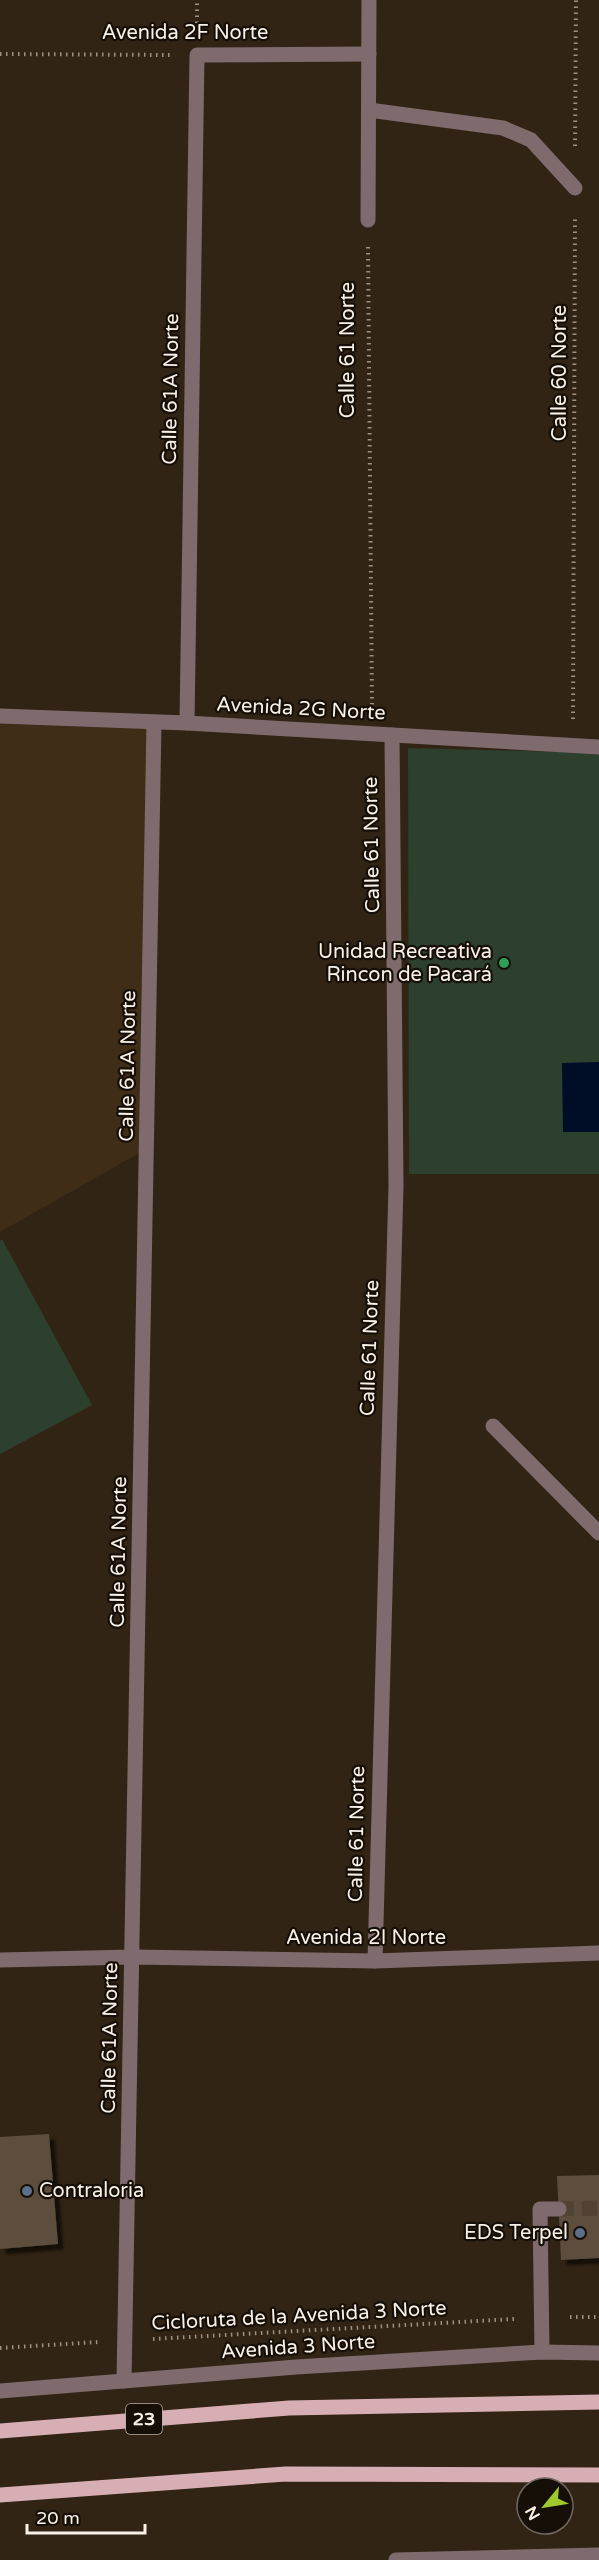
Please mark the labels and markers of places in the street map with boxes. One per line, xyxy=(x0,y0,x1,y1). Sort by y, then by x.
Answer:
place label: Unidad Recreativa Rincon de Pacará xyxy=(318,940,492,987)
marker: Unidad Recreativa Rincon de Pacará xyxy=(497,956,511,970)
place label: Contraloria xyxy=(39,2179,144,2203)
marker: Contraloria xyxy=(20,2184,34,2198)
place label: EDS Terpel xyxy=(464,2221,568,2245)
marker: EDS Terpel xyxy=(573,2226,587,2240)

